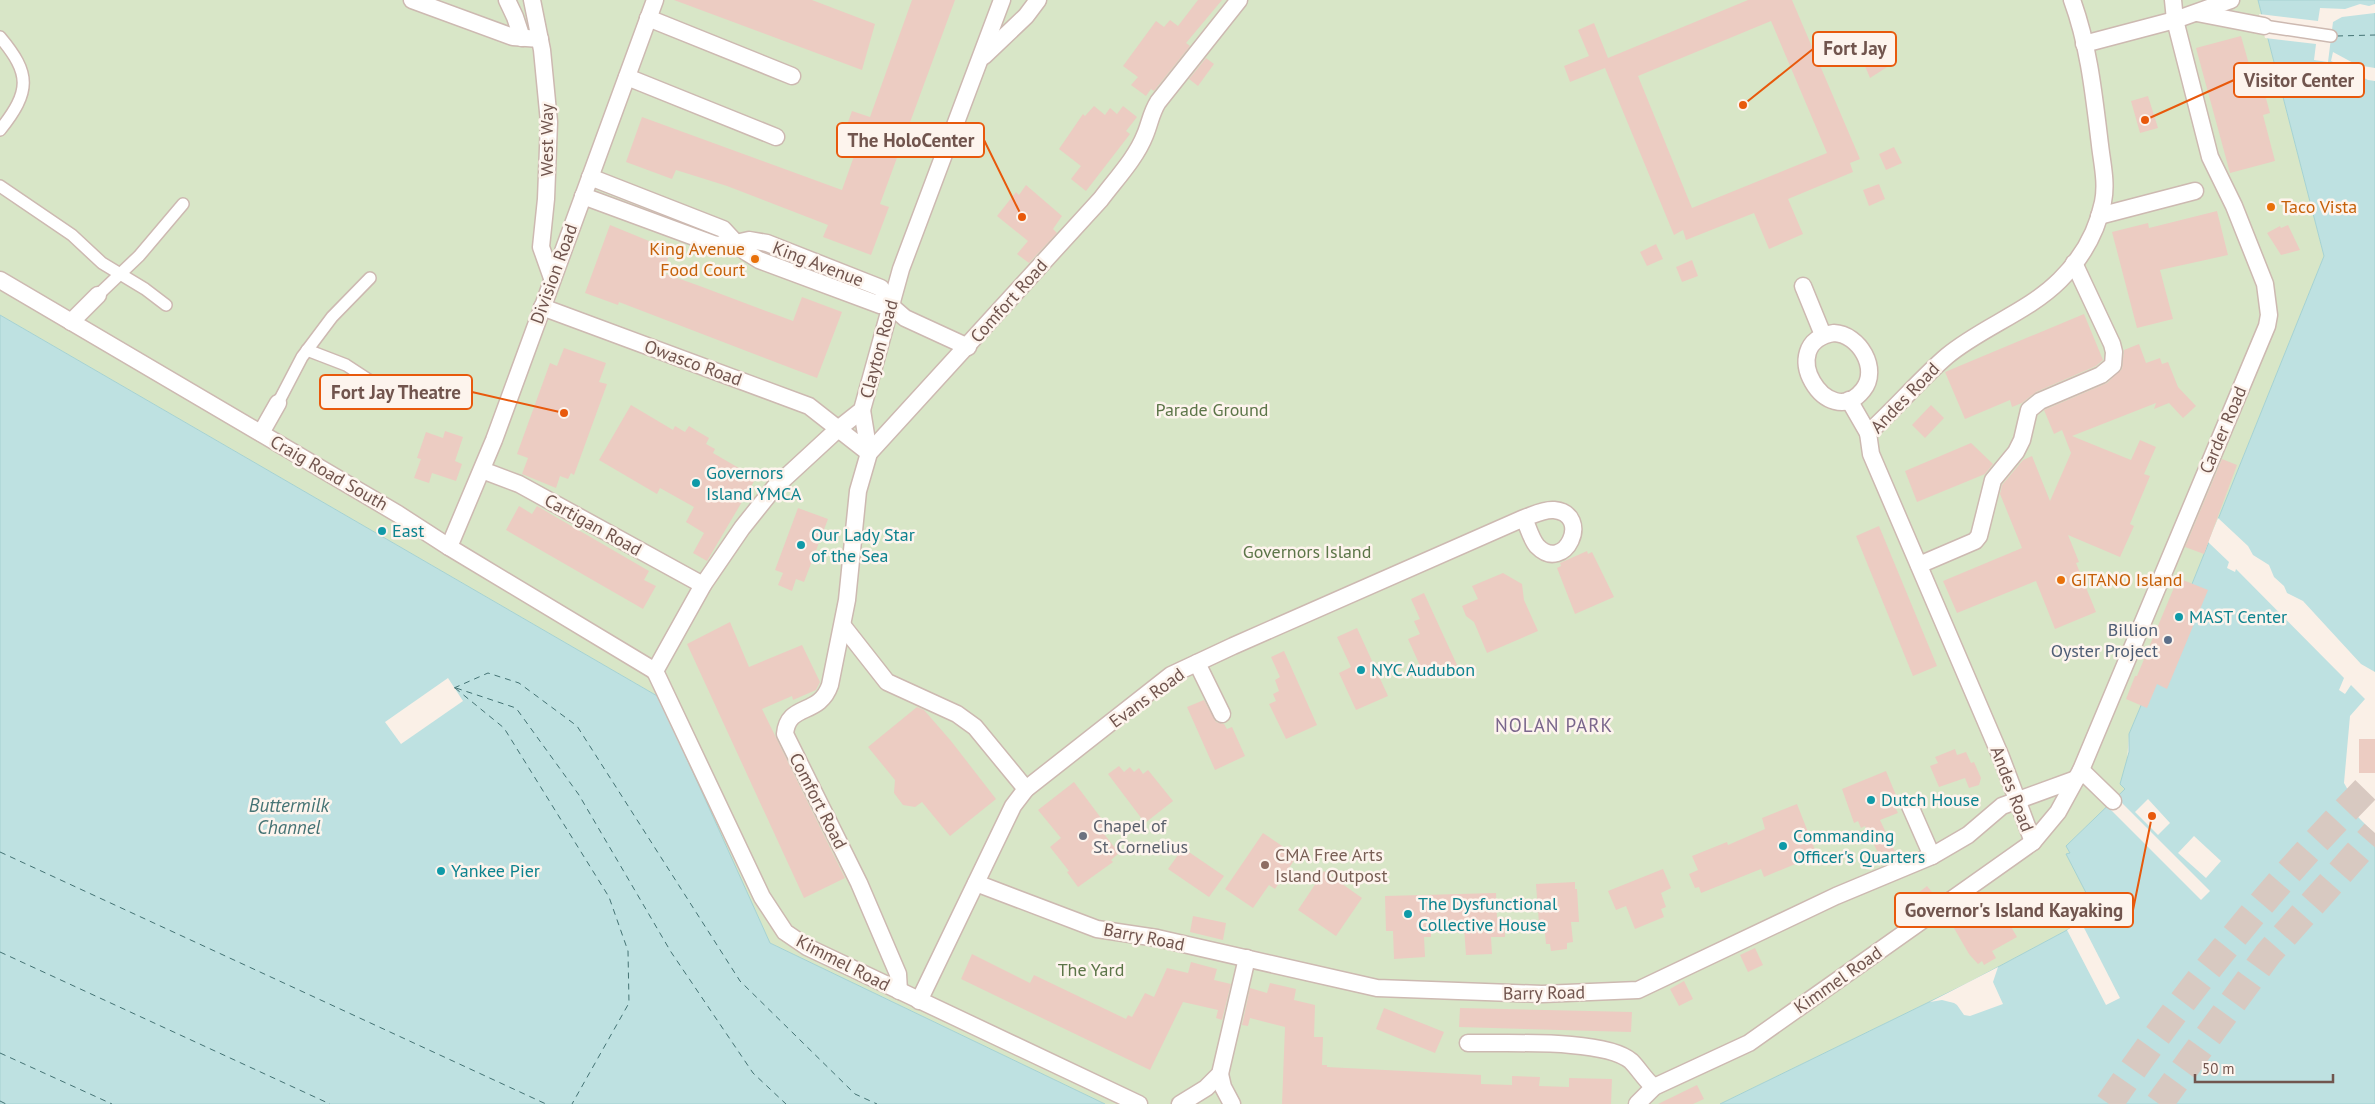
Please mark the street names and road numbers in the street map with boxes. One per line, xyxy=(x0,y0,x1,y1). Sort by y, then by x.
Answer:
street label: West Way xyxy=(535,103,558,176)
street label: Division Road xyxy=(525,221,582,327)
street label: King Avenue xyxy=(769,236,867,291)
street label: Comfort Road xyxy=(965,254,1052,347)
street label: Clayton Road xyxy=(854,297,903,401)
street label: Owasco Road xyxy=(641,334,745,391)
street label: Andes Road xyxy=(1865,357,1944,438)
street label: Carder Road xyxy=(2194,383,2251,477)
street label: Craig Road South xyxy=(266,430,392,516)
street label: Cartigan Road xyxy=(541,488,646,561)
street label: Evans Road xyxy=(1105,663,1189,733)
street label: Andes Road xyxy=(1986,743,2039,835)
street label: Comfort Road xyxy=(784,749,852,853)
street label: Barry Road xyxy=(1101,917,1187,956)
street label: Kimmel Road xyxy=(792,929,894,996)
street label: Kimmel Road xyxy=(1789,941,1886,1018)
street label: Barry Road xyxy=(1503,980,1585,1005)

